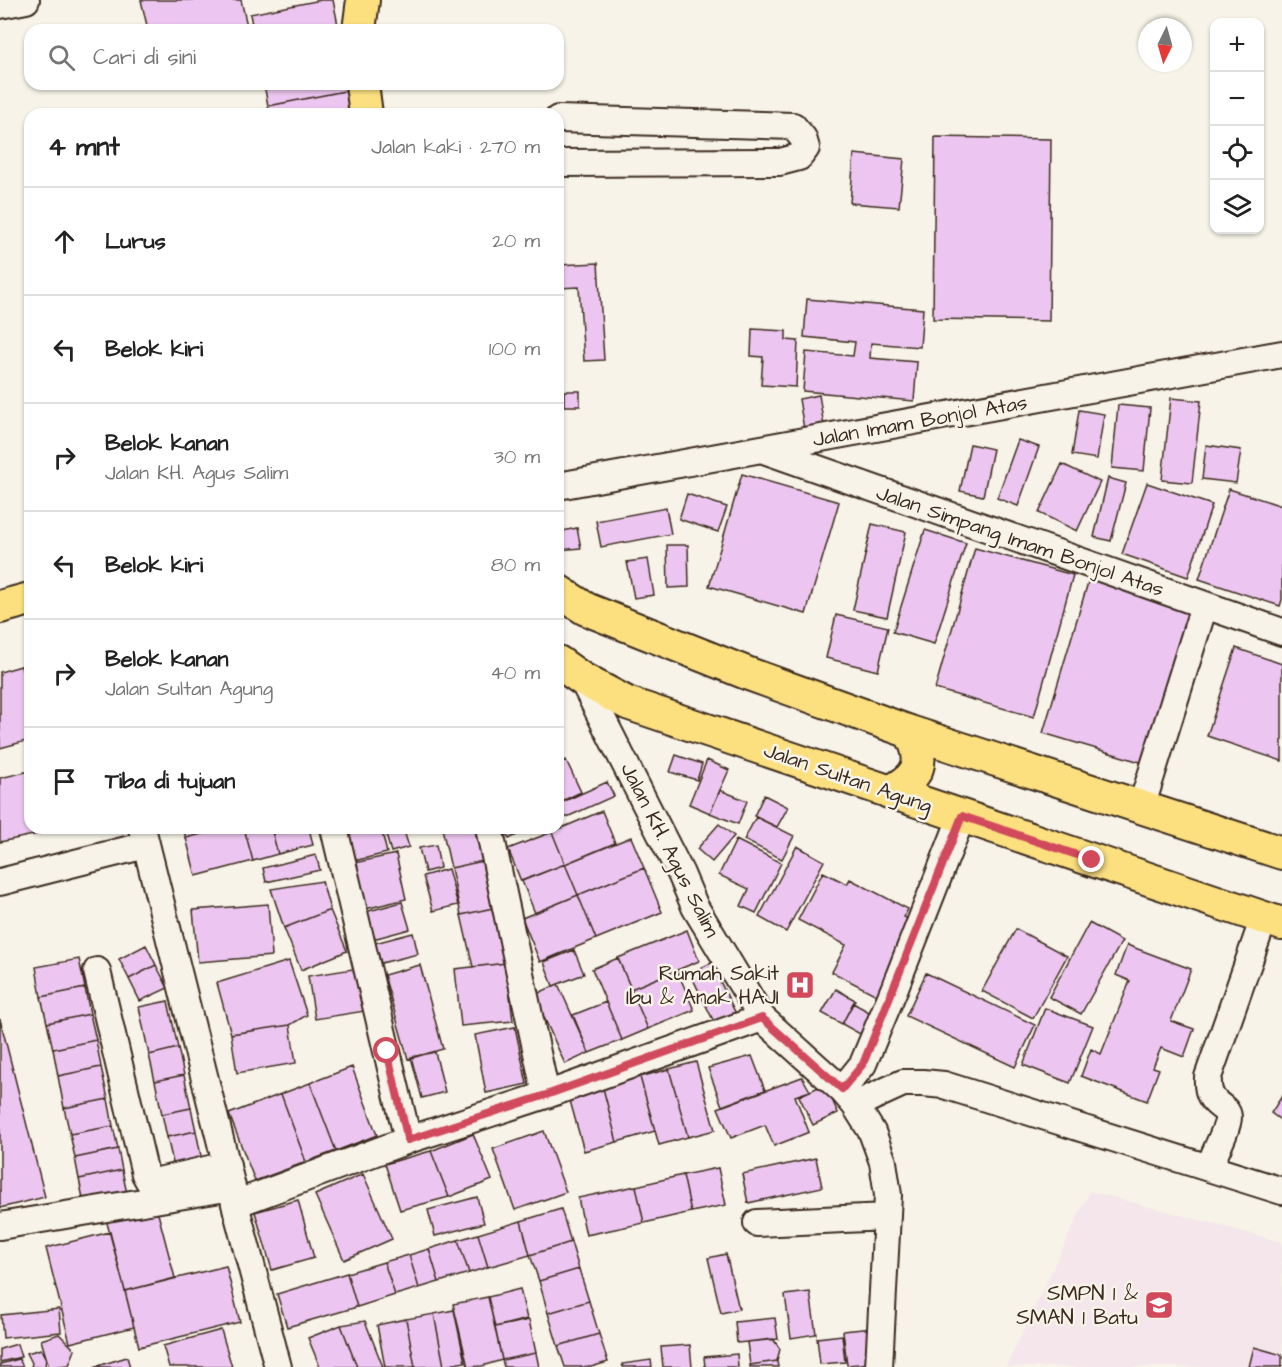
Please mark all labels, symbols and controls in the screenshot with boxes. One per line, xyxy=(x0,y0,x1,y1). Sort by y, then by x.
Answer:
north arrow xyxy=(1138,18,1192,72)
map controls xyxy=(1210,18,1264,234)
button: + xyxy=(1210,18,1264,72)
search box xyxy=(24,24,564,90)
icon: search xyxy=(45,41,78,74)
text: Cari di sini xyxy=(93,42,196,73)
button: − xyxy=(1210,72,1264,126)
button: locate xyxy=(1210,126,1264,180)
text: 4 mnt xyxy=(48,129,120,165)
text: Jalan kaki · 270 m xyxy=(371,133,540,161)
button: layers xyxy=(1210,180,1264,234)
icon: ahead xyxy=(48,225,81,258)
text: Lurus xyxy=(105,226,166,257)
text: 20 m xyxy=(492,227,540,255)
icon: left xyxy=(48,333,81,366)
text: Belok kiri xyxy=(105,334,203,365)
text: 100 m xyxy=(489,335,540,363)
street label: Jalan Imam Bonjol Atas xyxy=(810,388,1030,454)
text: Belok kanan xyxy=(105,428,229,459)
icon: right xyxy=(48,441,81,474)
text: 30 m xyxy=(494,443,540,471)
text: Jalan KH. Agus Salim xyxy=(105,459,288,487)
street label: Jalan Simpang Imam Bonjol Atas xyxy=(872,478,1168,606)
icon: left xyxy=(48,549,81,582)
text: Belok kiri xyxy=(105,550,203,581)
text: 80 m xyxy=(491,551,540,579)
text: Belok kanan xyxy=(105,644,229,675)
icon: right xyxy=(48,657,81,690)
text: 40 m xyxy=(490,659,540,687)
text: Jalan Sultan Agung xyxy=(105,675,273,703)
street label: Jalan Sultan Agung xyxy=(759,736,936,822)
street label: Jalan KH. Agus Salim xyxy=(612,758,727,944)
icon: arrive xyxy=(48,765,81,798)
text: Tiba di tujuan xyxy=(105,766,235,797)
route end xyxy=(1078,846,1104,872)
place label: Rumah Sakit Ibu & Anak HAJI xyxy=(626,959,780,1012)
hospital icon: Rumah Sakit Ibu & Anak HAJI xyxy=(784,969,816,1001)
route start xyxy=(373,1037,399,1063)
place label: SMPN 1 & SMAN 1 Batu xyxy=(1016,1279,1138,1332)
school or university icon: SMPN 1 & SMAN 1 Batu xyxy=(1143,1289,1175,1321)

